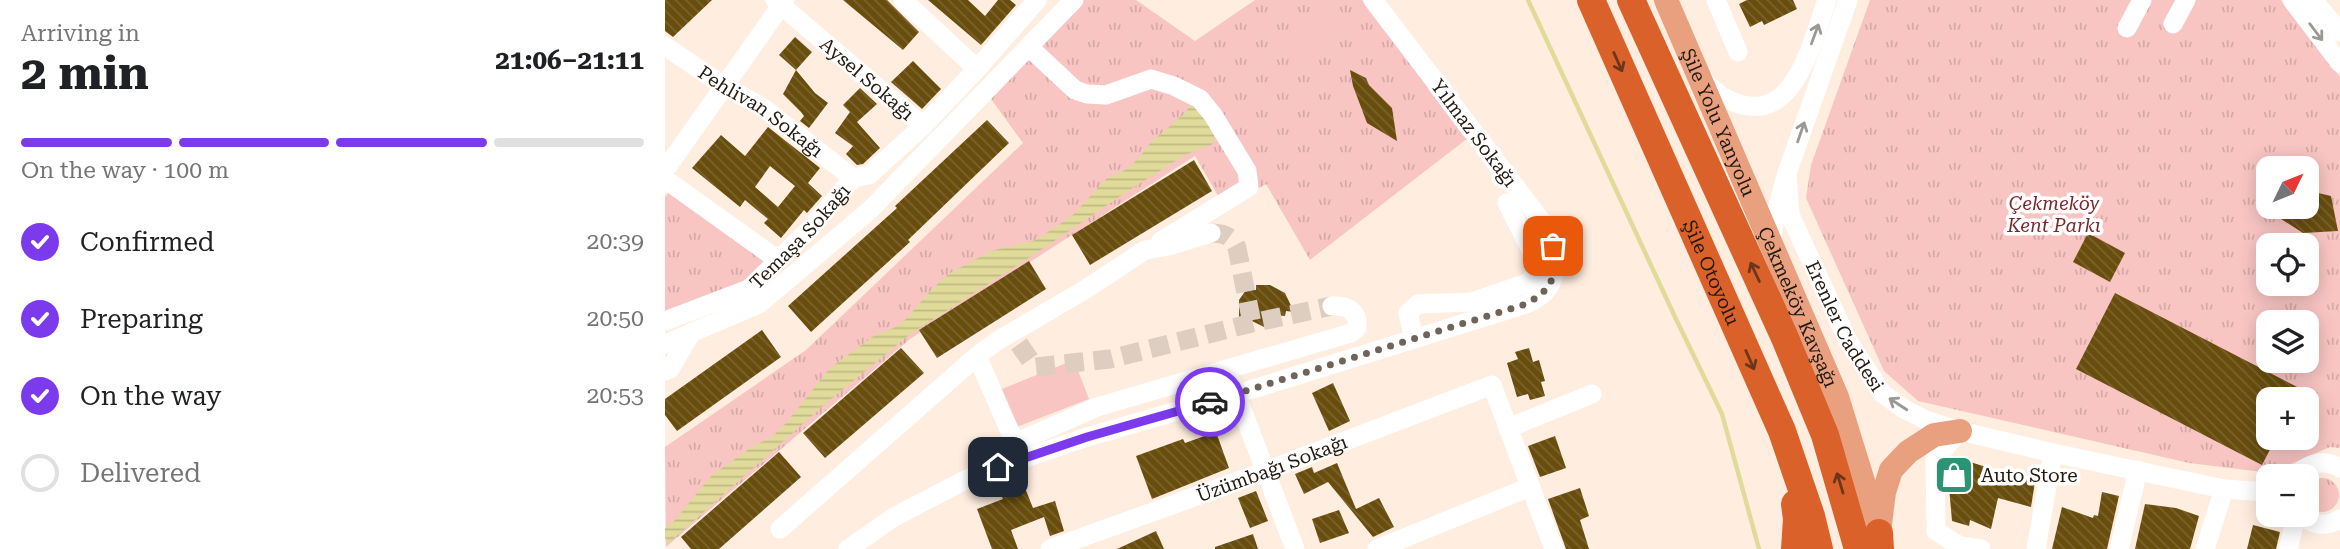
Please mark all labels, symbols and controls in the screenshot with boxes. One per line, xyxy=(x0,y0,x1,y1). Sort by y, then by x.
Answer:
text: Arriving in xyxy=(21,20,140,47)
one-way arrow xyxy=(2308,22,2323,41)
one-way arrow xyxy=(1809,24,1822,46)
street label: Aysel Sokağı xyxy=(816,32,919,125)
text: 21:06–21:11 xyxy=(495,45,644,75)
street label: Şile Yolu Yanyolu xyxy=(1677,45,1761,200)
text: 2 min xyxy=(21,46,149,100)
one-way arrow xyxy=(1612,51,1625,73)
street label: Pehlivan Sokağı xyxy=(694,61,828,162)
street label: Yılmaz Sokağı xyxy=(1426,75,1522,191)
one-way arrow xyxy=(1796,122,1808,144)
north arrow xyxy=(2256,156,2319,219)
map controls xyxy=(2256,156,2319,527)
text: On the way · 100 m xyxy=(21,157,229,184)
street label: Temaşa Sokağı xyxy=(745,179,855,294)
park label: Çekmeköy Kent Parkı xyxy=(2006,192,2101,237)
pin xyxy=(1523,216,1583,276)
street label: Şile Otoyolu xyxy=(1678,216,1745,329)
icon: check xyxy=(21,223,59,261)
street label: Çekmeköy Kavşağı xyxy=(1753,223,1843,391)
text: Confirmed xyxy=(80,227,215,257)
icon: bag xyxy=(1534,227,1572,265)
text: 20:39 xyxy=(587,228,644,255)
button: locate xyxy=(2256,233,2319,296)
street label: Erenler Caddesi xyxy=(1801,257,1889,395)
one-way arrow xyxy=(1748,262,1761,284)
icon: check xyxy=(21,300,59,338)
text: Preparing xyxy=(80,304,203,334)
text: 20:50 xyxy=(587,305,644,332)
button: layers xyxy=(2256,310,2319,373)
one-way arrow xyxy=(1744,349,1757,370)
courier xyxy=(1175,367,1245,437)
icon: check xyxy=(21,377,59,415)
text: On the way xyxy=(80,381,221,411)
text: 20:53 xyxy=(587,382,644,409)
icon: car xyxy=(1191,383,1229,421)
button: + xyxy=(2256,387,2319,450)
one-way arrow xyxy=(1889,397,1908,411)
street label: Üzümbağı Sokağı xyxy=(1193,430,1350,507)
pin xyxy=(968,437,1028,497)
icon: home xyxy=(979,448,1017,486)
shop icon: Auto Store xyxy=(1933,454,1975,496)
text: Delivered xyxy=(80,458,201,488)
place label: Auto Store xyxy=(1981,464,2078,487)
button: − xyxy=(2256,464,2319,527)
one-way arrow xyxy=(1833,473,1845,495)

